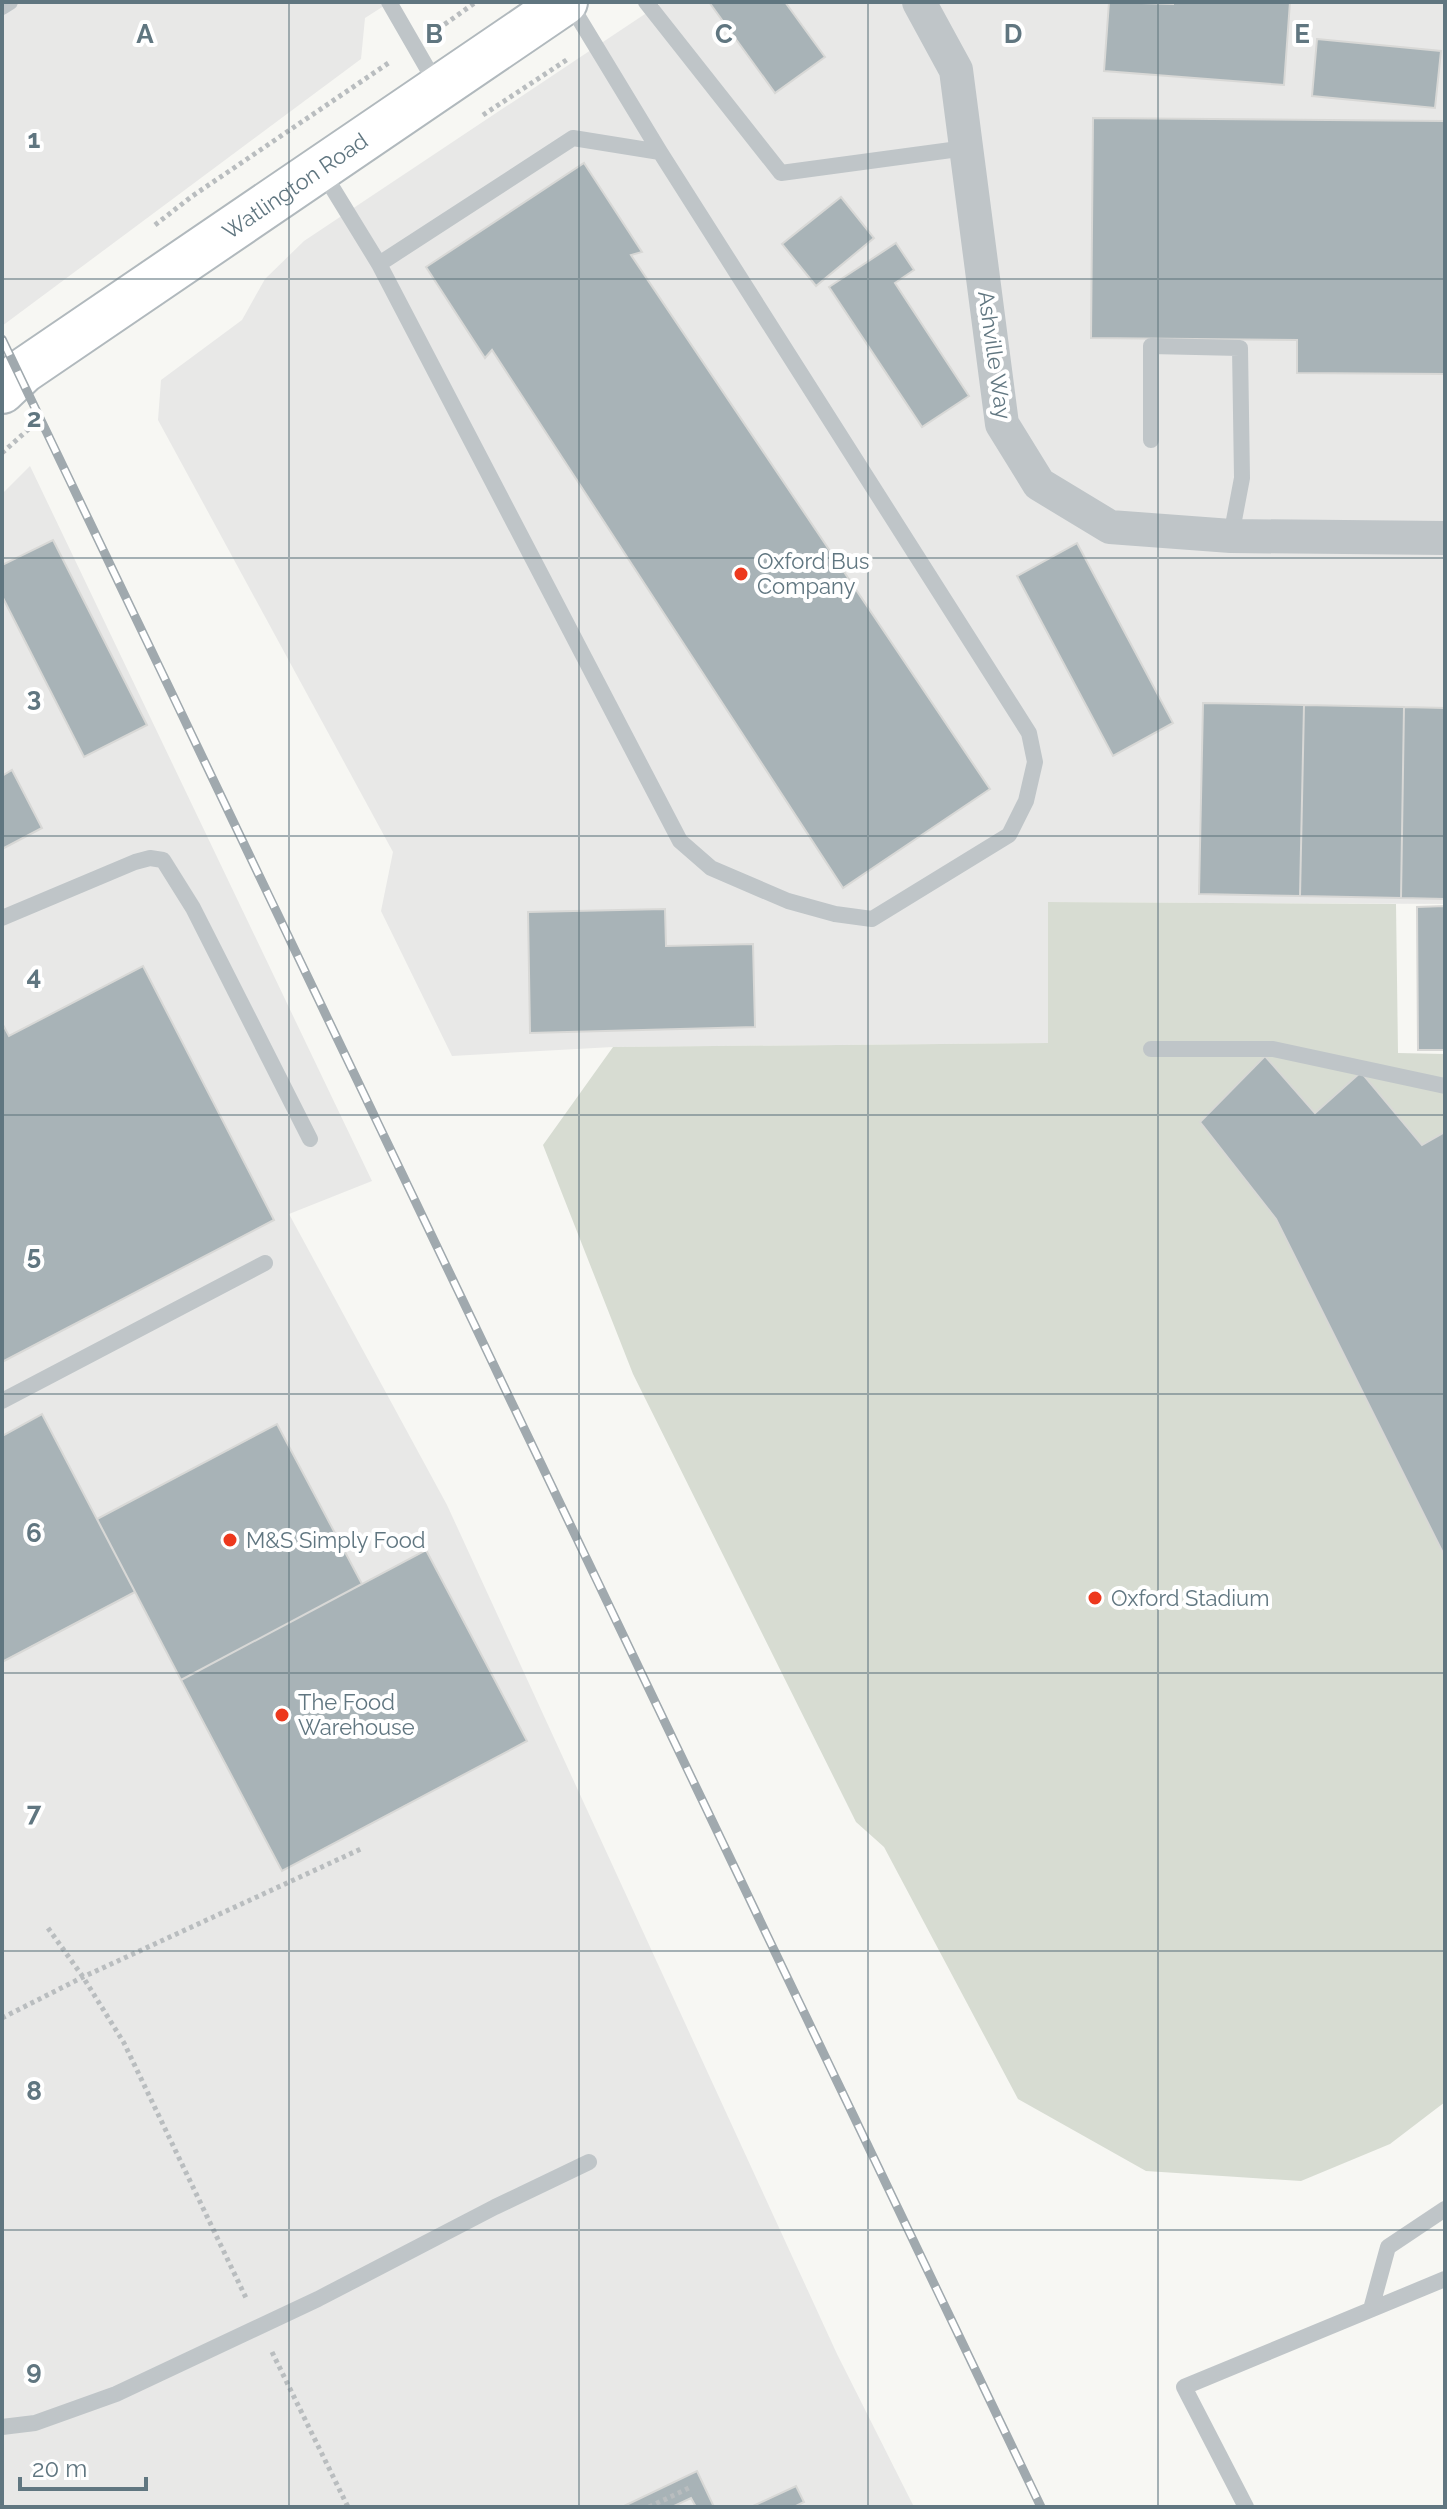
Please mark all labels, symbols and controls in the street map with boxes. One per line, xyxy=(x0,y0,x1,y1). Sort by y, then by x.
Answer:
text: A xyxy=(136,19,154,49)
text: B xyxy=(425,19,443,49)
text: C xyxy=(715,19,733,49)
text: D xyxy=(1004,19,1022,49)
text: E xyxy=(1294,19,1310,49)
text: 1 xyxy=(28,124,41,154)
street label: Watlington Road xyxy=(217,127,372,244)
street label: Ashville Way xyxy=(973,289,1017,421)
text: 2 xyxy=(27,403,41,433)
place label: Oxford Bus Company xyxy=(757,548,869,599)
marker: Oxford Bus Company xyxy=(732,565,750,583)
text: 3 xyxy=(27,682,41,712)
text: 4 xyxy=(27,961,41,991)
text: 5 xyxy=(27,1240,41,1270)
text: 6 xyxy=(26,1518,42,1548)
place label: M&S Simply Food xyxy=(246,1527,426,1553)
marker: M&S Simply Food xyxy=(221,1531,239,1549)
place label: Oxford Stadium xyxy=(1111,1585,1269,1611)
marker: Oxford Stadium xyxy=(1086,1589,1104,1607)
place label: The Food Warehouse xyxy=(298,1689,415,1740)
marker: The Food Warehouse xyxy=(273,1706,291,1724)
text: 7 xyxy=(27,1797,42,1827)
text: 8 xyxy=(26,2076,42,2106)
text: 9 xyxy=(26,2355,42,2385)
scale bar xyxy=(20,2441,146,2491)
text: 20 m xyxy=(32,2454,87,2483)

